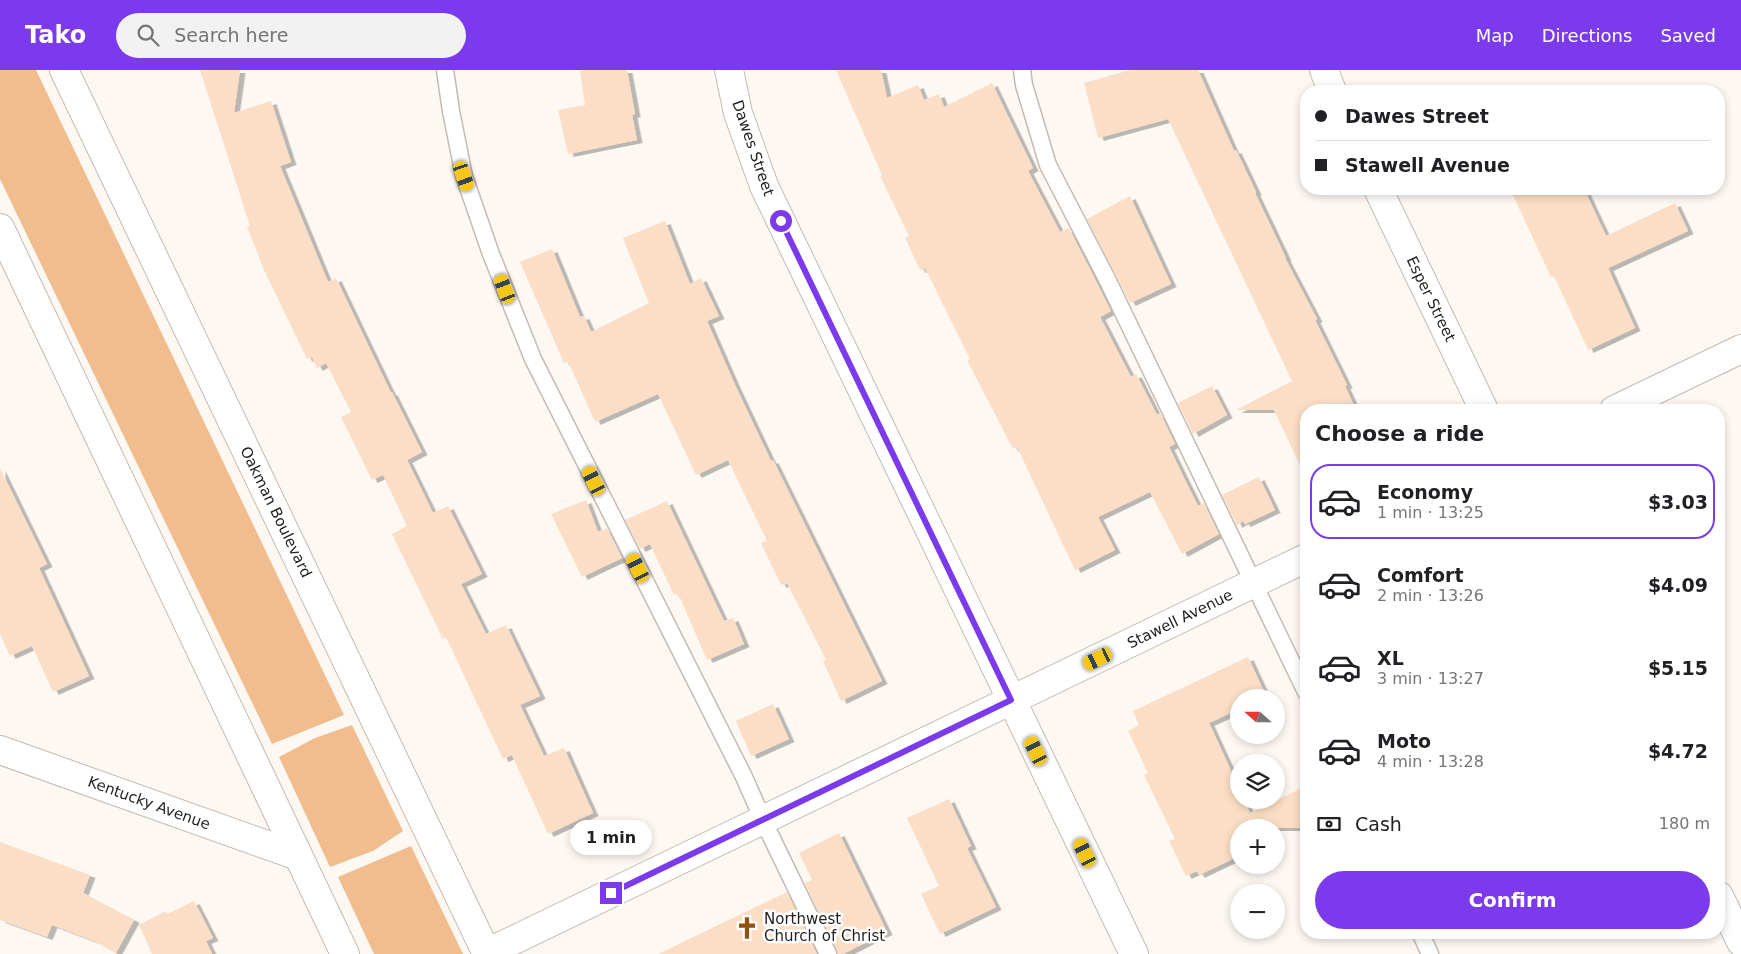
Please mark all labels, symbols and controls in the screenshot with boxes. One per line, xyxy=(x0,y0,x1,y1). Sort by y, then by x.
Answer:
search box xyxy=(116,13,466,58)
text: Tako xyxy=(25,21,86,49)
icon: search xyxy=(134,21,162,49)
text: Search here xyxy=(174,24,288,46)
text: Map xyxy=(1476,25,1514,46)
text: Directions xyxy=(1542,25,1632,46)
text: Saved xyxy=(1660,25,1716,46)
street label: Dawes Street xyxy=(728,98,778,199)
text: Dawes Street xyxy=(1345,105,1489,127)
text: Stawell Avenue xyxy=(1345,154,1510,176)
car xyxy=(452,159,475,193)
route start xyxy=(770,210,792,232)
street label: Esper Street xyxy=(1403,253,1459,345)
car xyxy=(492,272,517,306)
text: Choose a ride xyxy=(1315,421,1484,446)
street label: Oakman Boulevard xyxy=(236,444,316,580)
car xyxy=(580,464,607,498)
icon: car xyxy=(1317,479,1362,524)
text: Economy xyxy=(1377,481,1473,503)
text: $3.03 xyxy=(1648,491,1708,513)
text: 1 min · 13:25 xyxy=(1377,503,1484,522)
car xyxy=(624,551,651,585)
icon: car xyxy=(1317,562,1362,607)
text: Comfort xyxy=(1377,564,1464,586)
text: $4.09 xyxy=(1648,574,1708,596)
street label: Stawell Avenue xyxy=(1124,586,1236,652)
text: 2 min · 13:26 xyxy=(1377,586,1484,605)
icon: car xyxy=(1317,645,1362,690)
car xyxy=(1081,646,1114,672)
text: XL xyxy=(1377,647,1404,669)
text: $5.15 xyxy=(1648,657,1708,679)
text: 3 min · 13:27 xyxy=(1377,669,1484,688)
north arrow xyxy=(1230,689,1285,744)
map controls xyxy=(1230,689,1285,939)
icon: car xyxy=(1317,728,1362,773)
text: Moto xyxy=(1377,730,1431,752)
car xyxy=(1022,734,1049,768)
text: $4.72 xyxy=(1648,740,1708,762)
text: 4 min · 13:28 xyxy=(1377,752,1484,771)
button: layers xyxy=(1230,754,1285,809)
street label: Kentucky Avenue xyxy=(85,772,213,834)
icon: cash xyxy=(1315,810,1343,838)
text: Cash xyxy=(1355,813,1402,835)
text: 180 m xyxy=(1659,814,1710,833)
button: + xyxy=(1230,819,1285,874)
callout: 1 min xyxy=(570,820,652,856)
text: 1 min xyxy=(586,828,636,847)
car xyxy=(1071,836,1098,870)
button: Confirm xyxy=(1315,871,1710,929)
route end xyxy=(600,882,622,904)
button: − xyxy=(1230,884,1285,939)
place label: Northwest Church of Christ xyxy=(764,910,885,945)
church icon: Northwest Church of Christ xyxy=(734,915,760,941)

